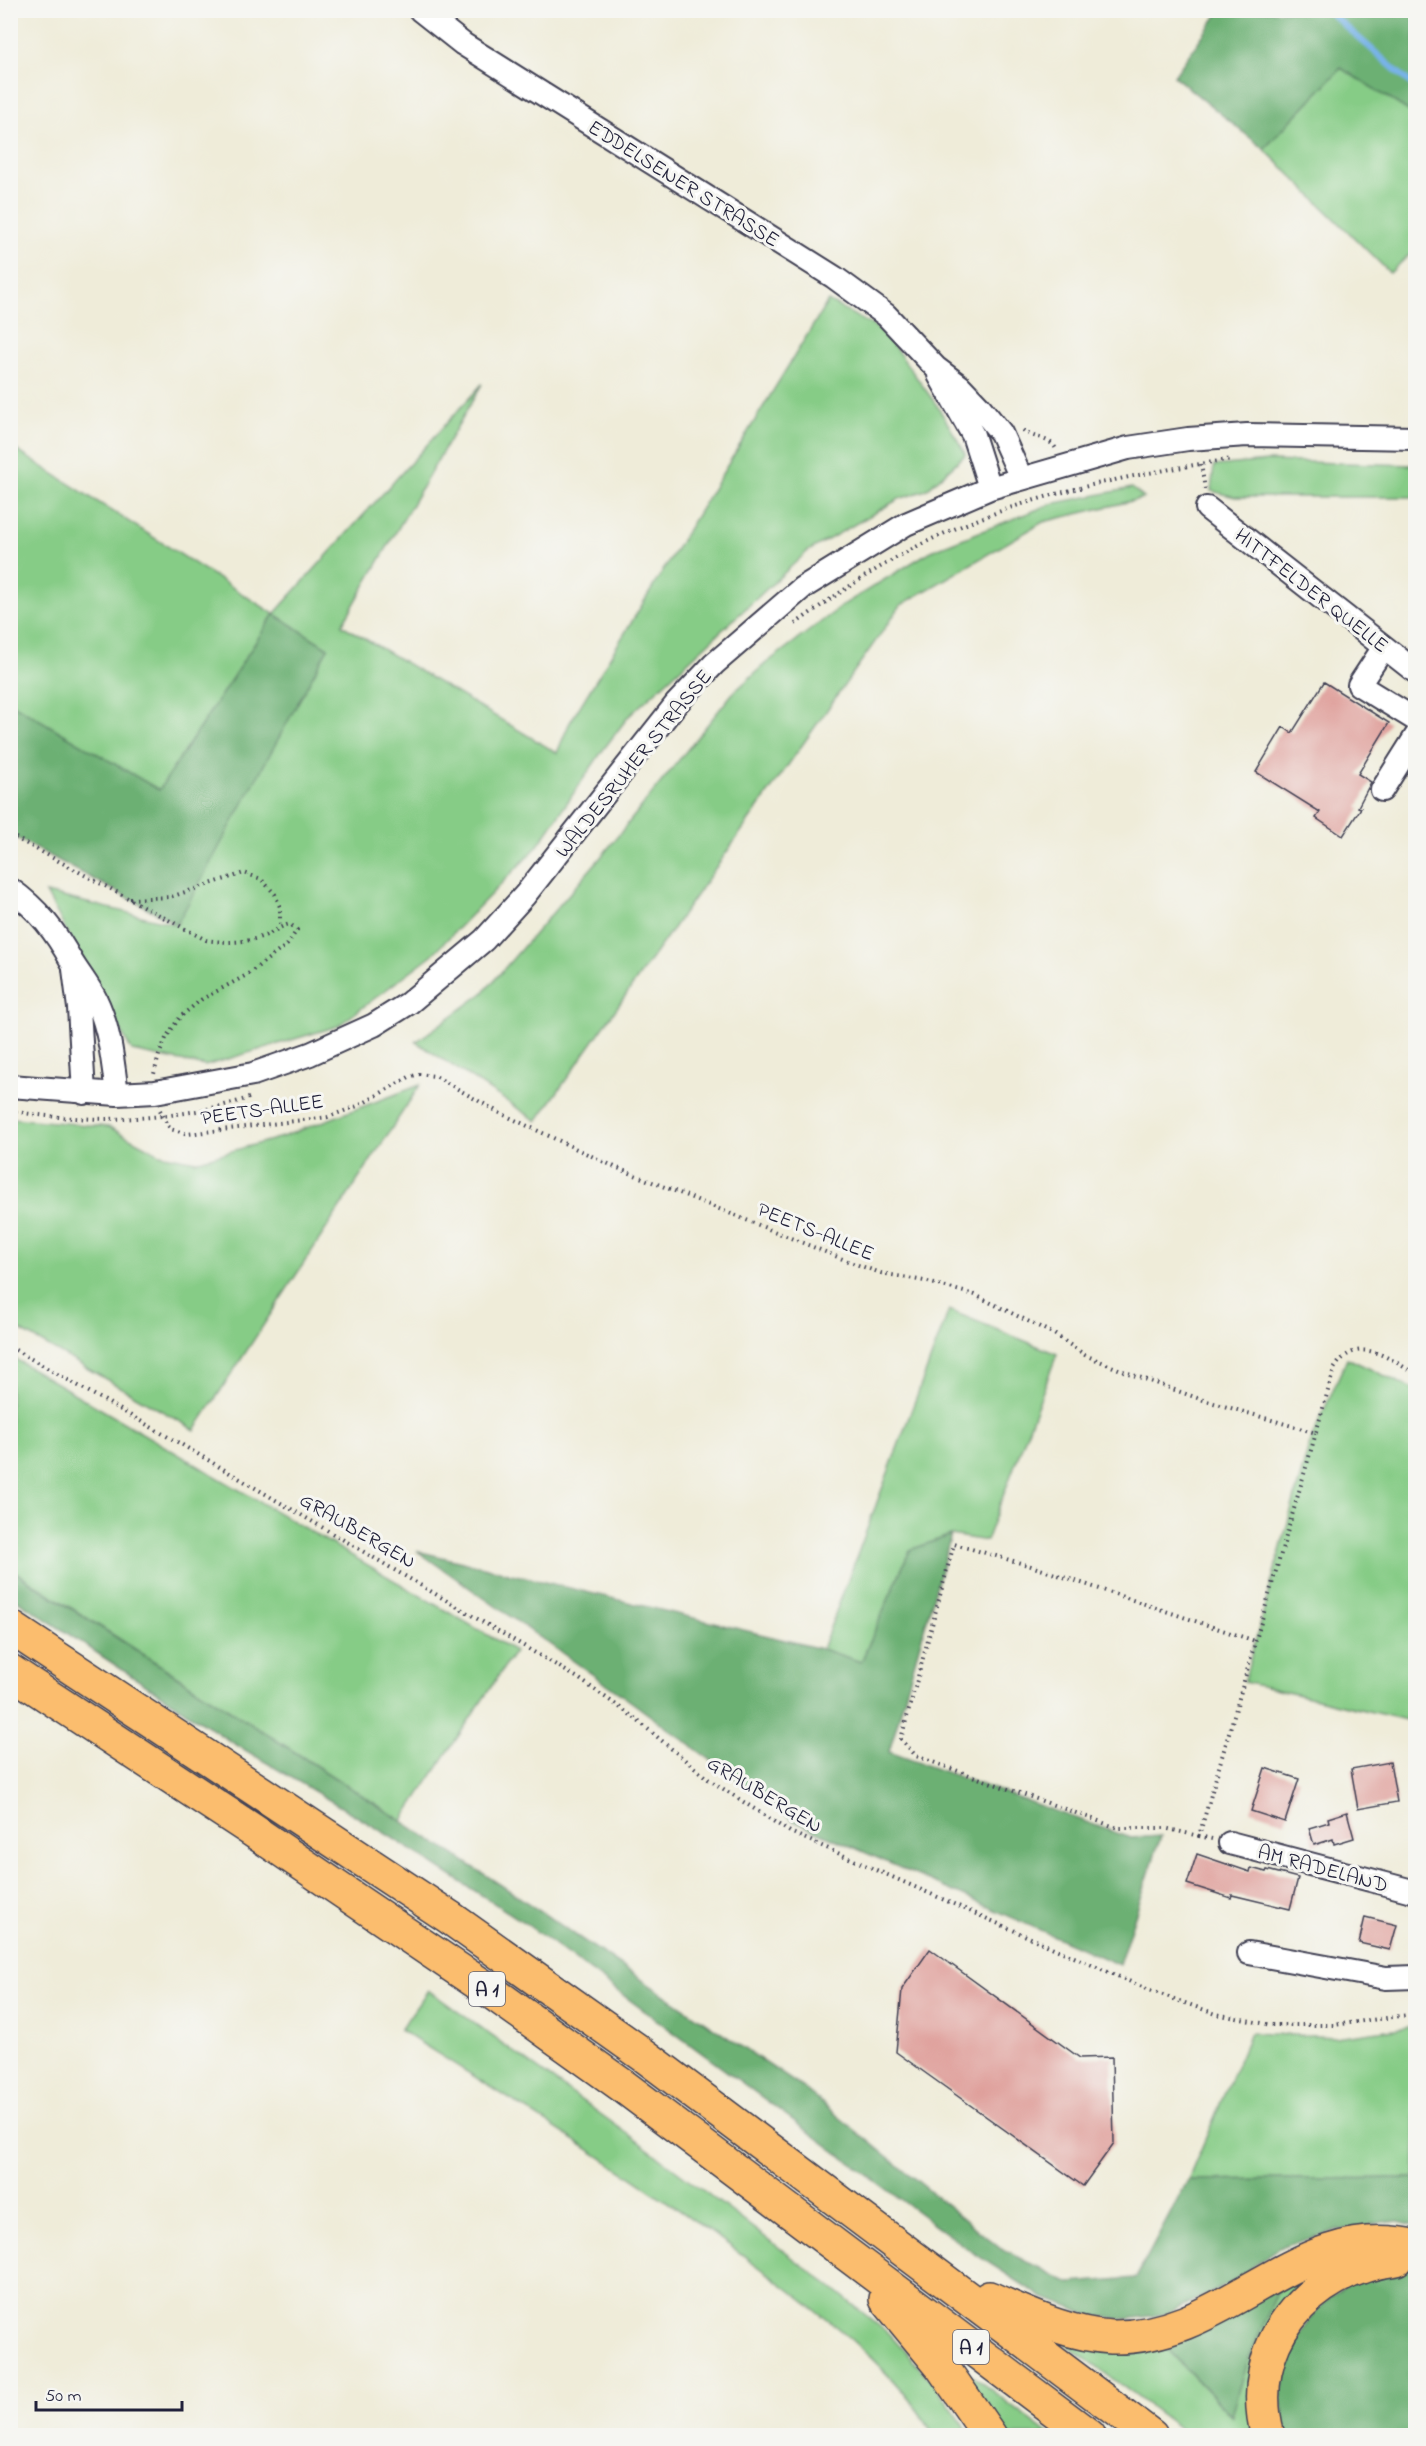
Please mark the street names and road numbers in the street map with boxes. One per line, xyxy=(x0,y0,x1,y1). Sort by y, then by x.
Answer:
street label: EDDELSENER STRASSE xyxy=(581,113,785,256)
street label: HITTFELDER QUELLE xyxy=(1227,522,1394,661)
street label: WALDESRUHER STRASSE xyxy=(549,663,720,865)
street label: PEETS-ALLEE xyxy=(199,1088,326,1134)
street label: PEETS-ALLEE xyxy=(752,1196,878,1270)
street label: GRAUBERGEN xyxy=(293,1486,421,1577)
street label: GRAUBERGEN xyxy=(701,1749,827,1842)
street label: AM RADELAND xyxy=(1254,1838,1391,1902)
road number: A 1 xyxy=(469,1972,505,2006)
road number: A 1 xyxy=(953,2330,989,2364)

